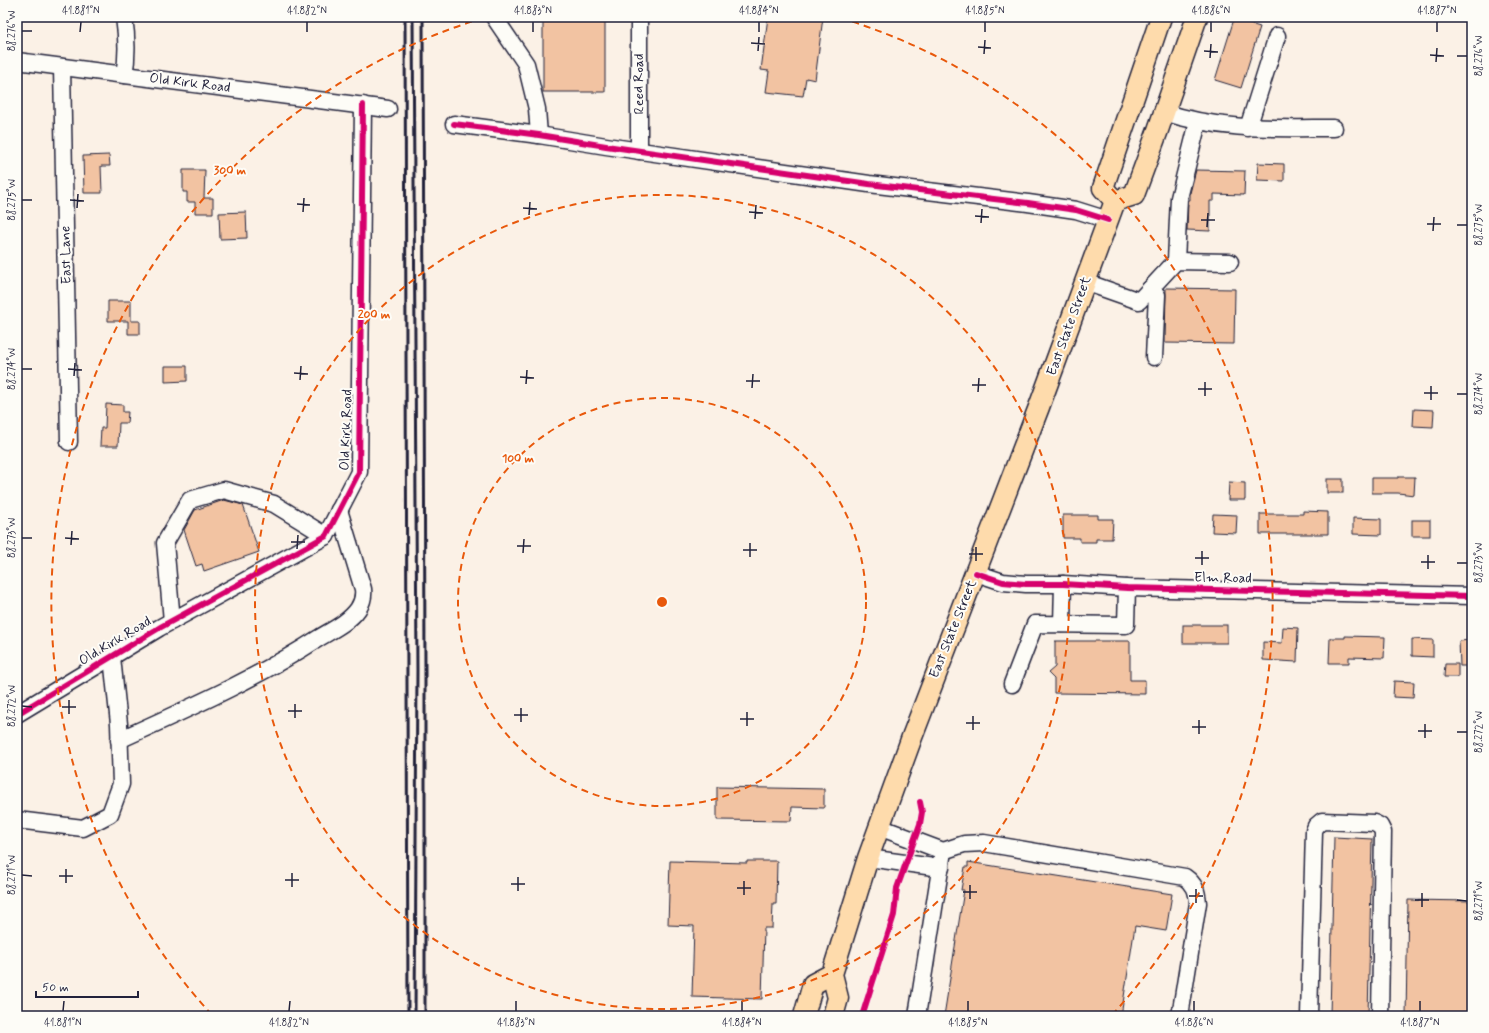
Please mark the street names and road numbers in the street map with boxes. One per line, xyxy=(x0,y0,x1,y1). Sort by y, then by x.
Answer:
street label: Reed Road xyxy=(630,54,648,114)
street label: Old Kirk Road xyxy=(148,69,232,97)
street label: East Lane xyxy=(56,226,76,284)
street label: East State Street xyxy=(1043,273,1096,378)
street label: Old Kirk Road xyxy=(336,389,356,471)
street label: Elm Road xyxy=(1194,568,1252,588)
street label: East State Street xyxy=(925,576,981,681)
street label: Old Kirk Road xyxy=(75,612,155,670)

